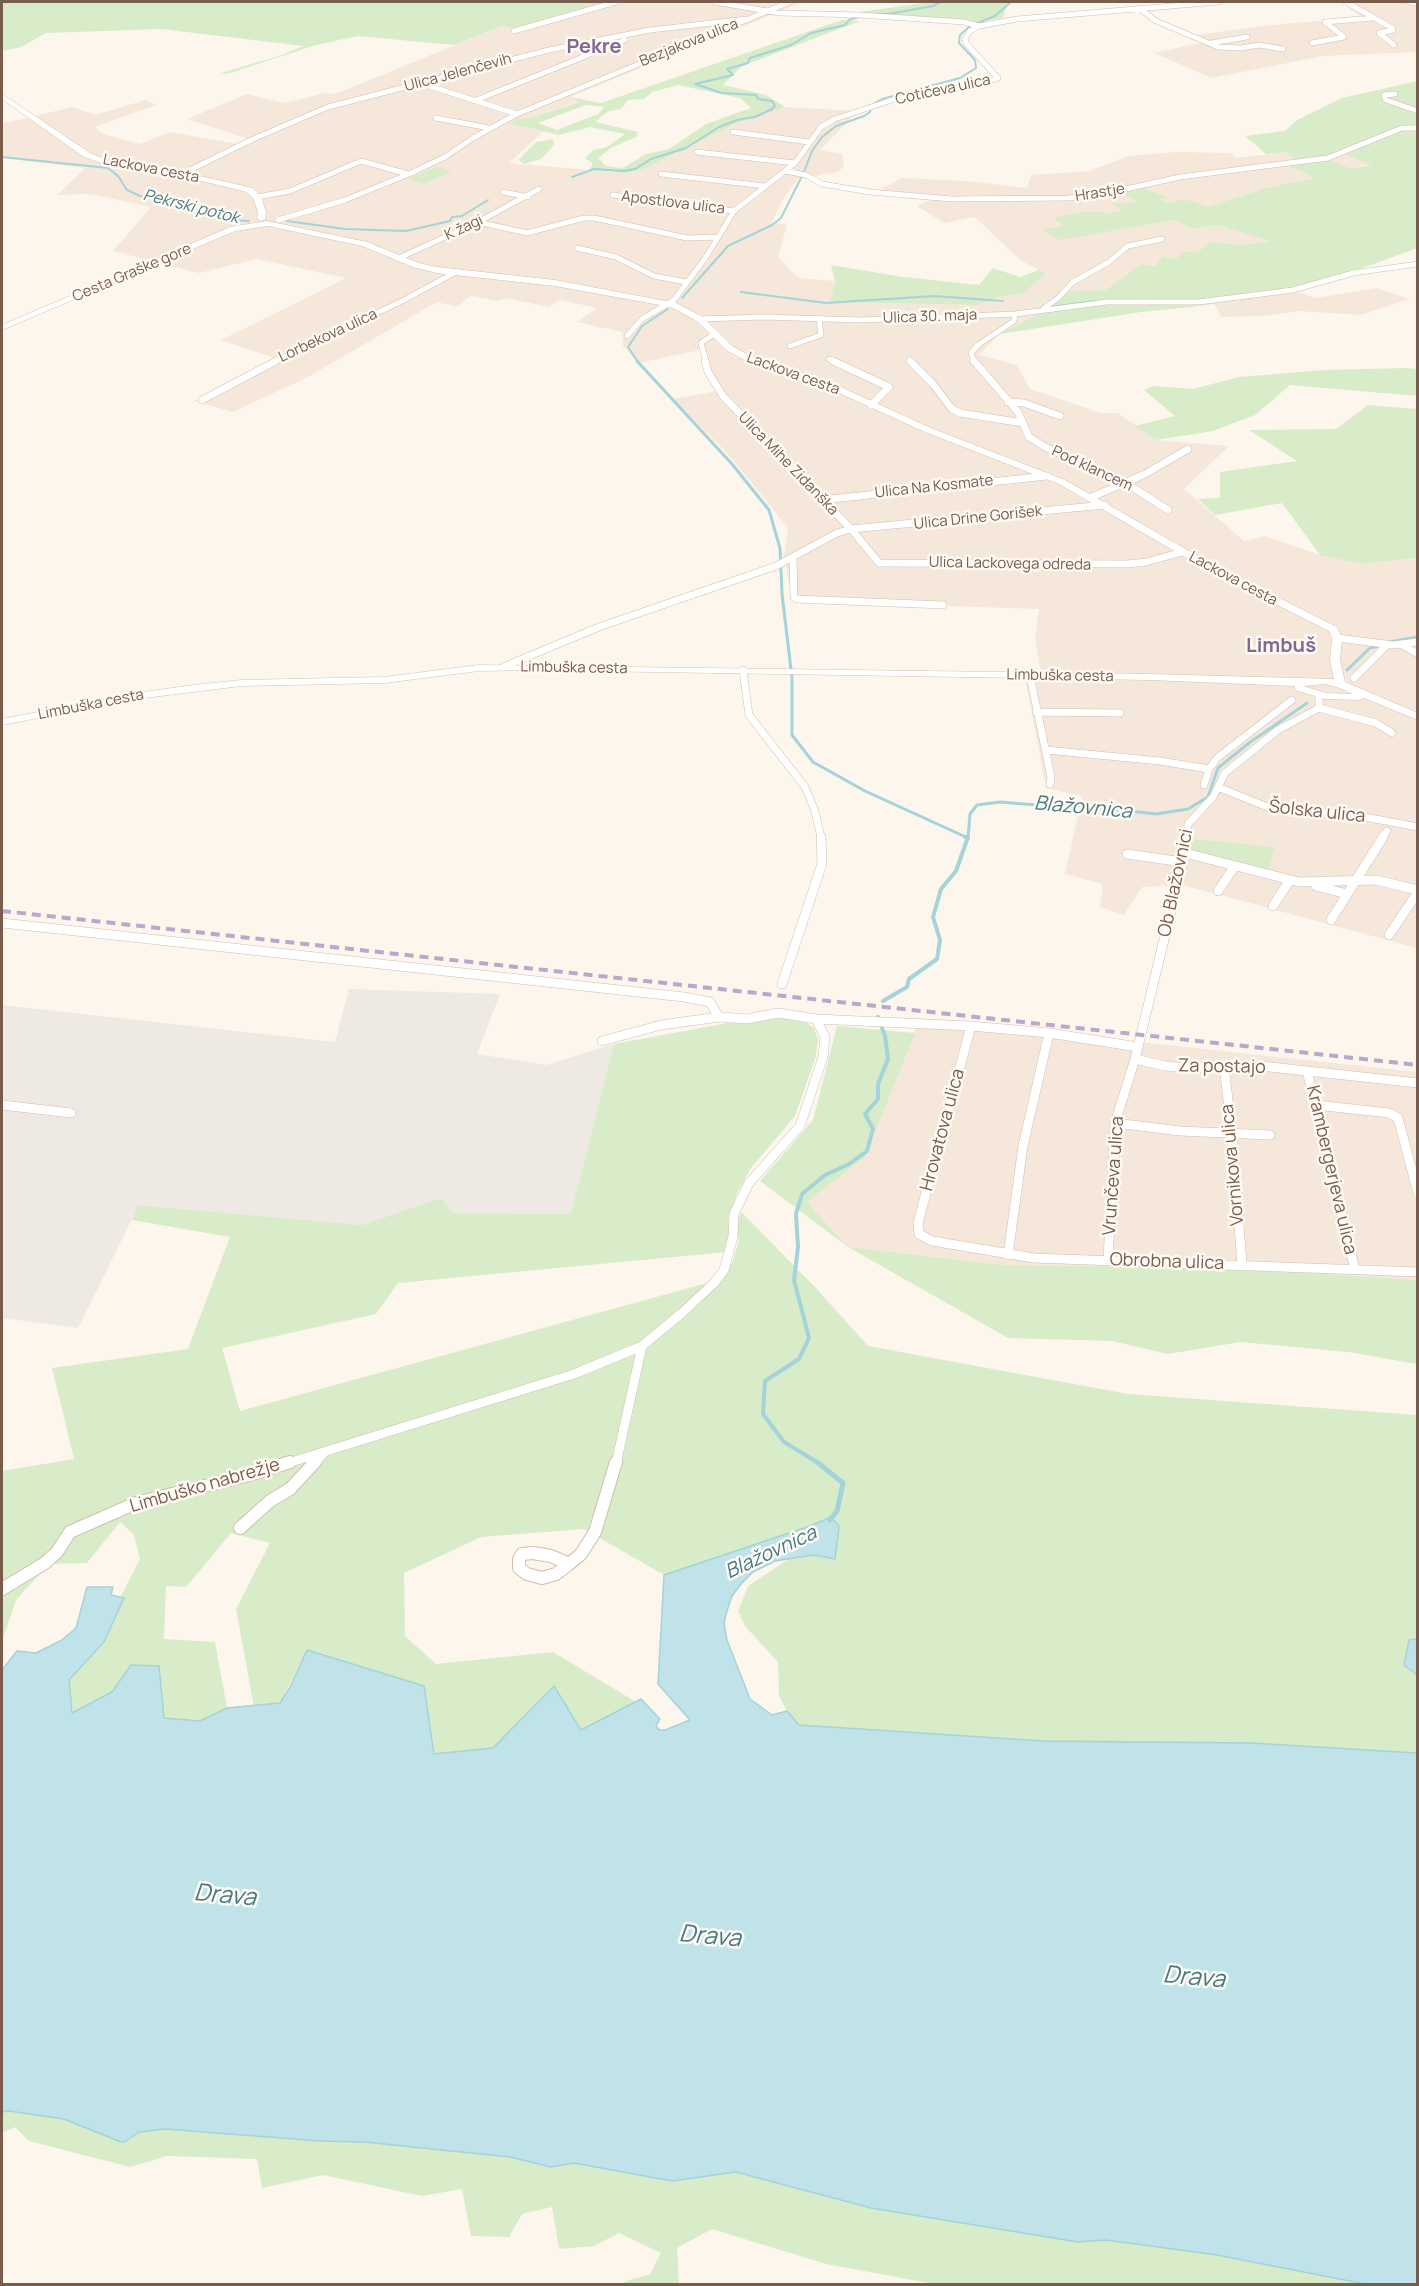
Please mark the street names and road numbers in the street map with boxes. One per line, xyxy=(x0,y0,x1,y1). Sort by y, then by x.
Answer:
street label: Bezjakova ulica xyxy=(637,15,741,71)
street label: Ulica Jelenčevih xyxy=(402,50,514,96)
street label: Cotičeva ulica xyxy=(894,71,992,109)
street label: Lackova cesta xyxy=(101,151,201,187)
street label: Hrastje xyxy=(1074,180,1126,206)
street label: Apostlova ulica xyxy=(620,188,726,218)
street label: K žagi xyxy=(442,211,486,245)
street label: Cesta Graške gore xyxy=(70,240,194,306)
street label: Lorbekova ulica xyxy=(276,305,380,367)
street label: Ulica 30. maja xyxy=(882,306,978,328)
street label: Lackova cesta xyxy=(744,349,842,399)
street label: Ulica Mihe Zidanška xyxy=(734,409,842,519)
street label: Pod klancem xyxy=(1049,442,1135,496)
street label: Ulica Na Kosmate xyxy=(874,472,994,502)
street label: Ulica Drine Gorišek xyxy=(913,502,1043,534)
street label: Lackova cesta xyxy=(1186,548,1280,610)
street label: Ulica Lackovega odreda xyxy=(929,554,1091,574)
street label: Limbuška cesta xyxy=(520,658,628,678)
street label: Limbuška cesta xyxy=(1006,666,1114,686)
street label: Limbuška cesta xyxy=(37,686,145,724)
street label: Šolska ulica xyxy=(1268,796,1366,828)
street label: Ob Blažovnici xyxy=(1154,827,1198,939)
street label: Za postajo xyxy=(1178,1055,1266,1079)
street label: Hrovatova ulica xyxy=(916,1066,970,1194)
street label: Krambergerjeva ulica xyxy=(1301,1083,1361,1257)
street label: Vornikova ulica xyxy=(1217,1103,1249,1227)
street label: Vrunčeva ulica xyxy=(1099,1116,1129,1236)
street label: Obrobna ulica xyxy=(1109,1249,1225,1275)
street label: Limbuško nabrežje xyxy=(127,1454,283,1518)

